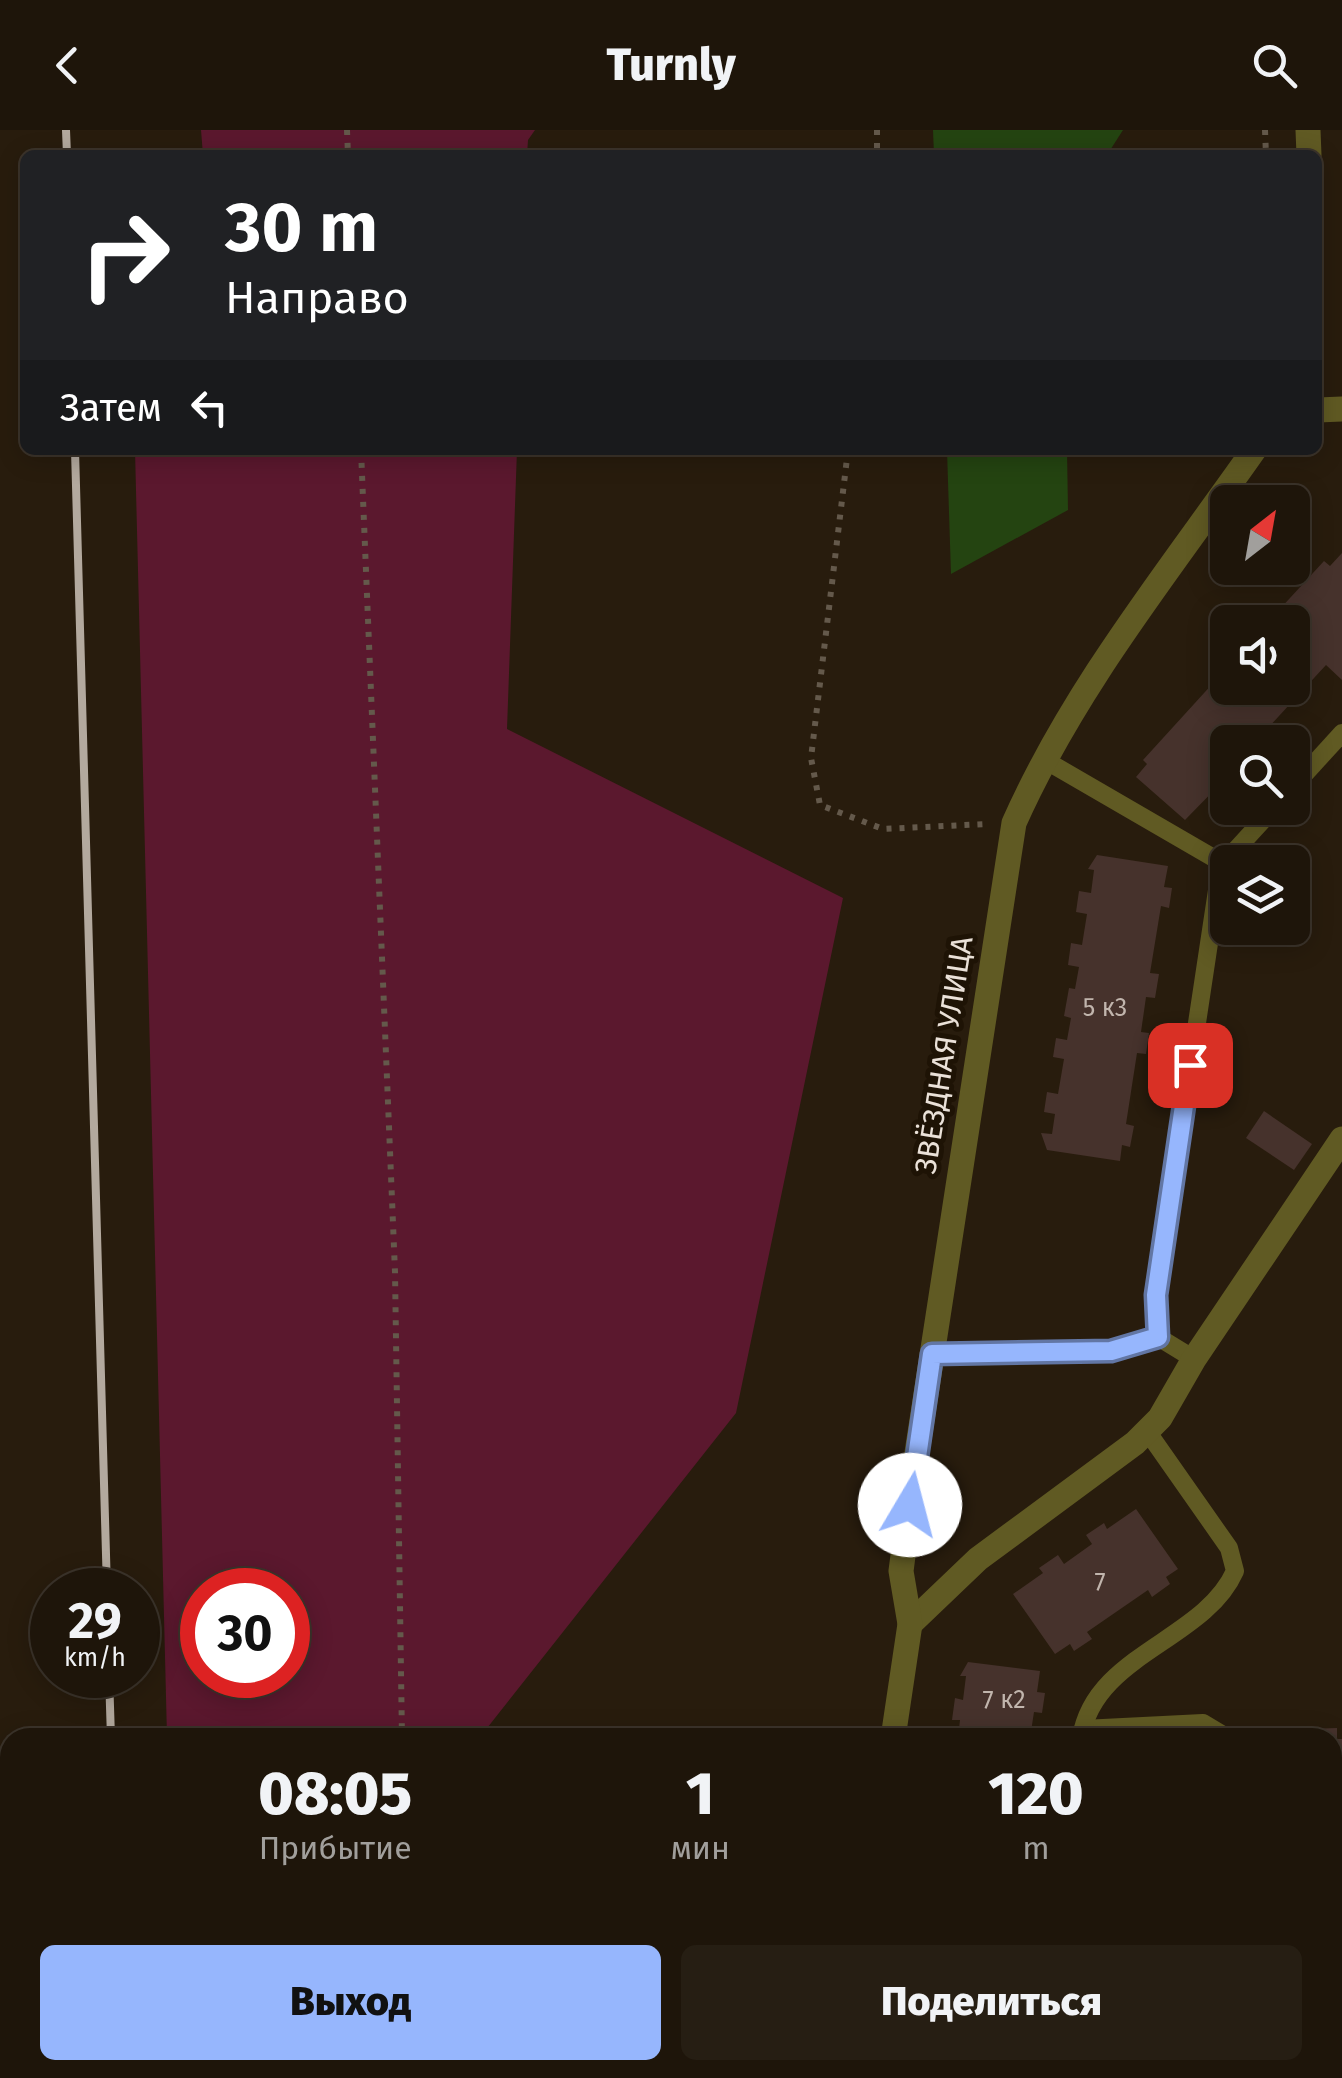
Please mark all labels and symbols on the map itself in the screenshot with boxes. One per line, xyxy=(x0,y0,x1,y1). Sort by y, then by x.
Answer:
north arrow xyxy=(1210,485,1310,585)
street label: ЗВЁЗДНАЯ УЛИЦА xyxy=(907,933,981,1176)
house number: 5 к3 xyxy=(1083,993,1127,1023)
pin xyxy=(1148,1023,1233,1108)
position arrow xyxy=(858,1453,962,1557)
house number: 7 xyxy=(1094,1567,1106,1597)
speed limit sign: 30 xyxy=(180,1568,310,1698)
house number: 7 к2 xyxy=(982,1685,1026,1715)

